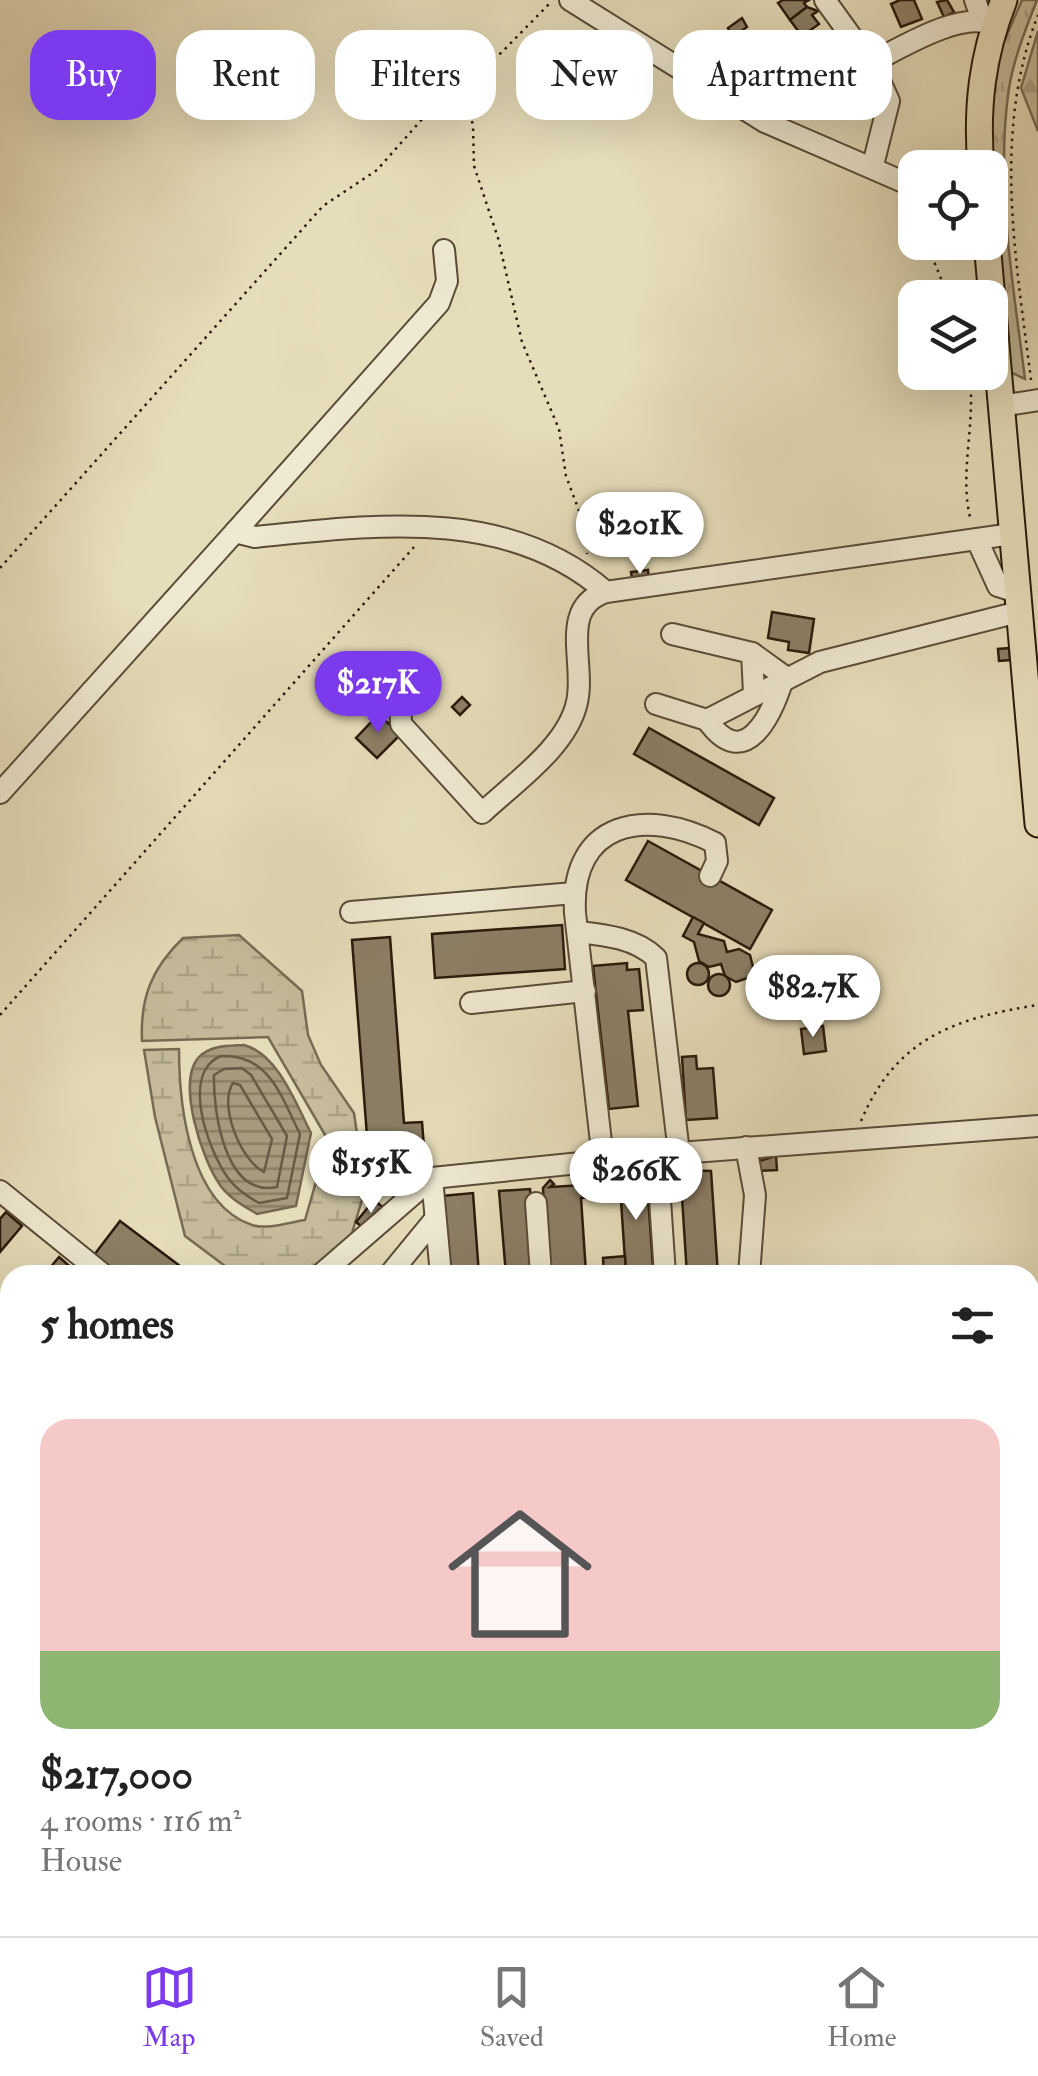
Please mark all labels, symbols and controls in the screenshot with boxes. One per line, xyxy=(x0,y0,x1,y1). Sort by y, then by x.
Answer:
chip: Buy xyxy=(30,30,156,120)
chip: Rent xyxy=(176,30,315,120)
chip: Filters xyxy=(335,30,496,120)
chip: New xyxy=(516,30,653,120)
chip: Apartment xyxy=(673,30,892,120)
map controls xyxy=(898,150,1008,390)
button: locate xyxy=(898,150,1008,260)
button: layers xyxy=(898,280,1008,390)
pin: $201K xyxy=(570,492,710,577)
text: $201K xyxy=(598,504,682,544)
pin: $217K xyxy=(308,651,448,736)
text: $217K xyxy=(337,663,419,703)
pin: $82.7K xyxy=(732,955,894,1040)
text: $82.7K xyxy=(767,967,859,1007)
pin: $155K xyxy=(301,1131,441,1216)
pin: $266K xyxy=(566,1138,706,1223)
text: $155K xyxy=(331,1143,411,1183)
text: $266K xyxy=(592,1150,680,1190)
icon: filters xyxy=(945,1298,1000,1353)
text: 5 homes xyxy=(40,1299,174,1351)
icon: home xyxy=(430,1484,610,1664)
text: $217,000 xyxy=(40,1749,193,1801)
text: 4 rooms · 116 m² xyxy=(40,1801,242,1841)
text: House xyxy=(40,1841,122,1881)
tab: Map xyxy=(142,1960,197,2055)
tab: Saved xyxy=(480,1960,544,2055)
tab: Home xyxy=(827,1960,896,2055)

